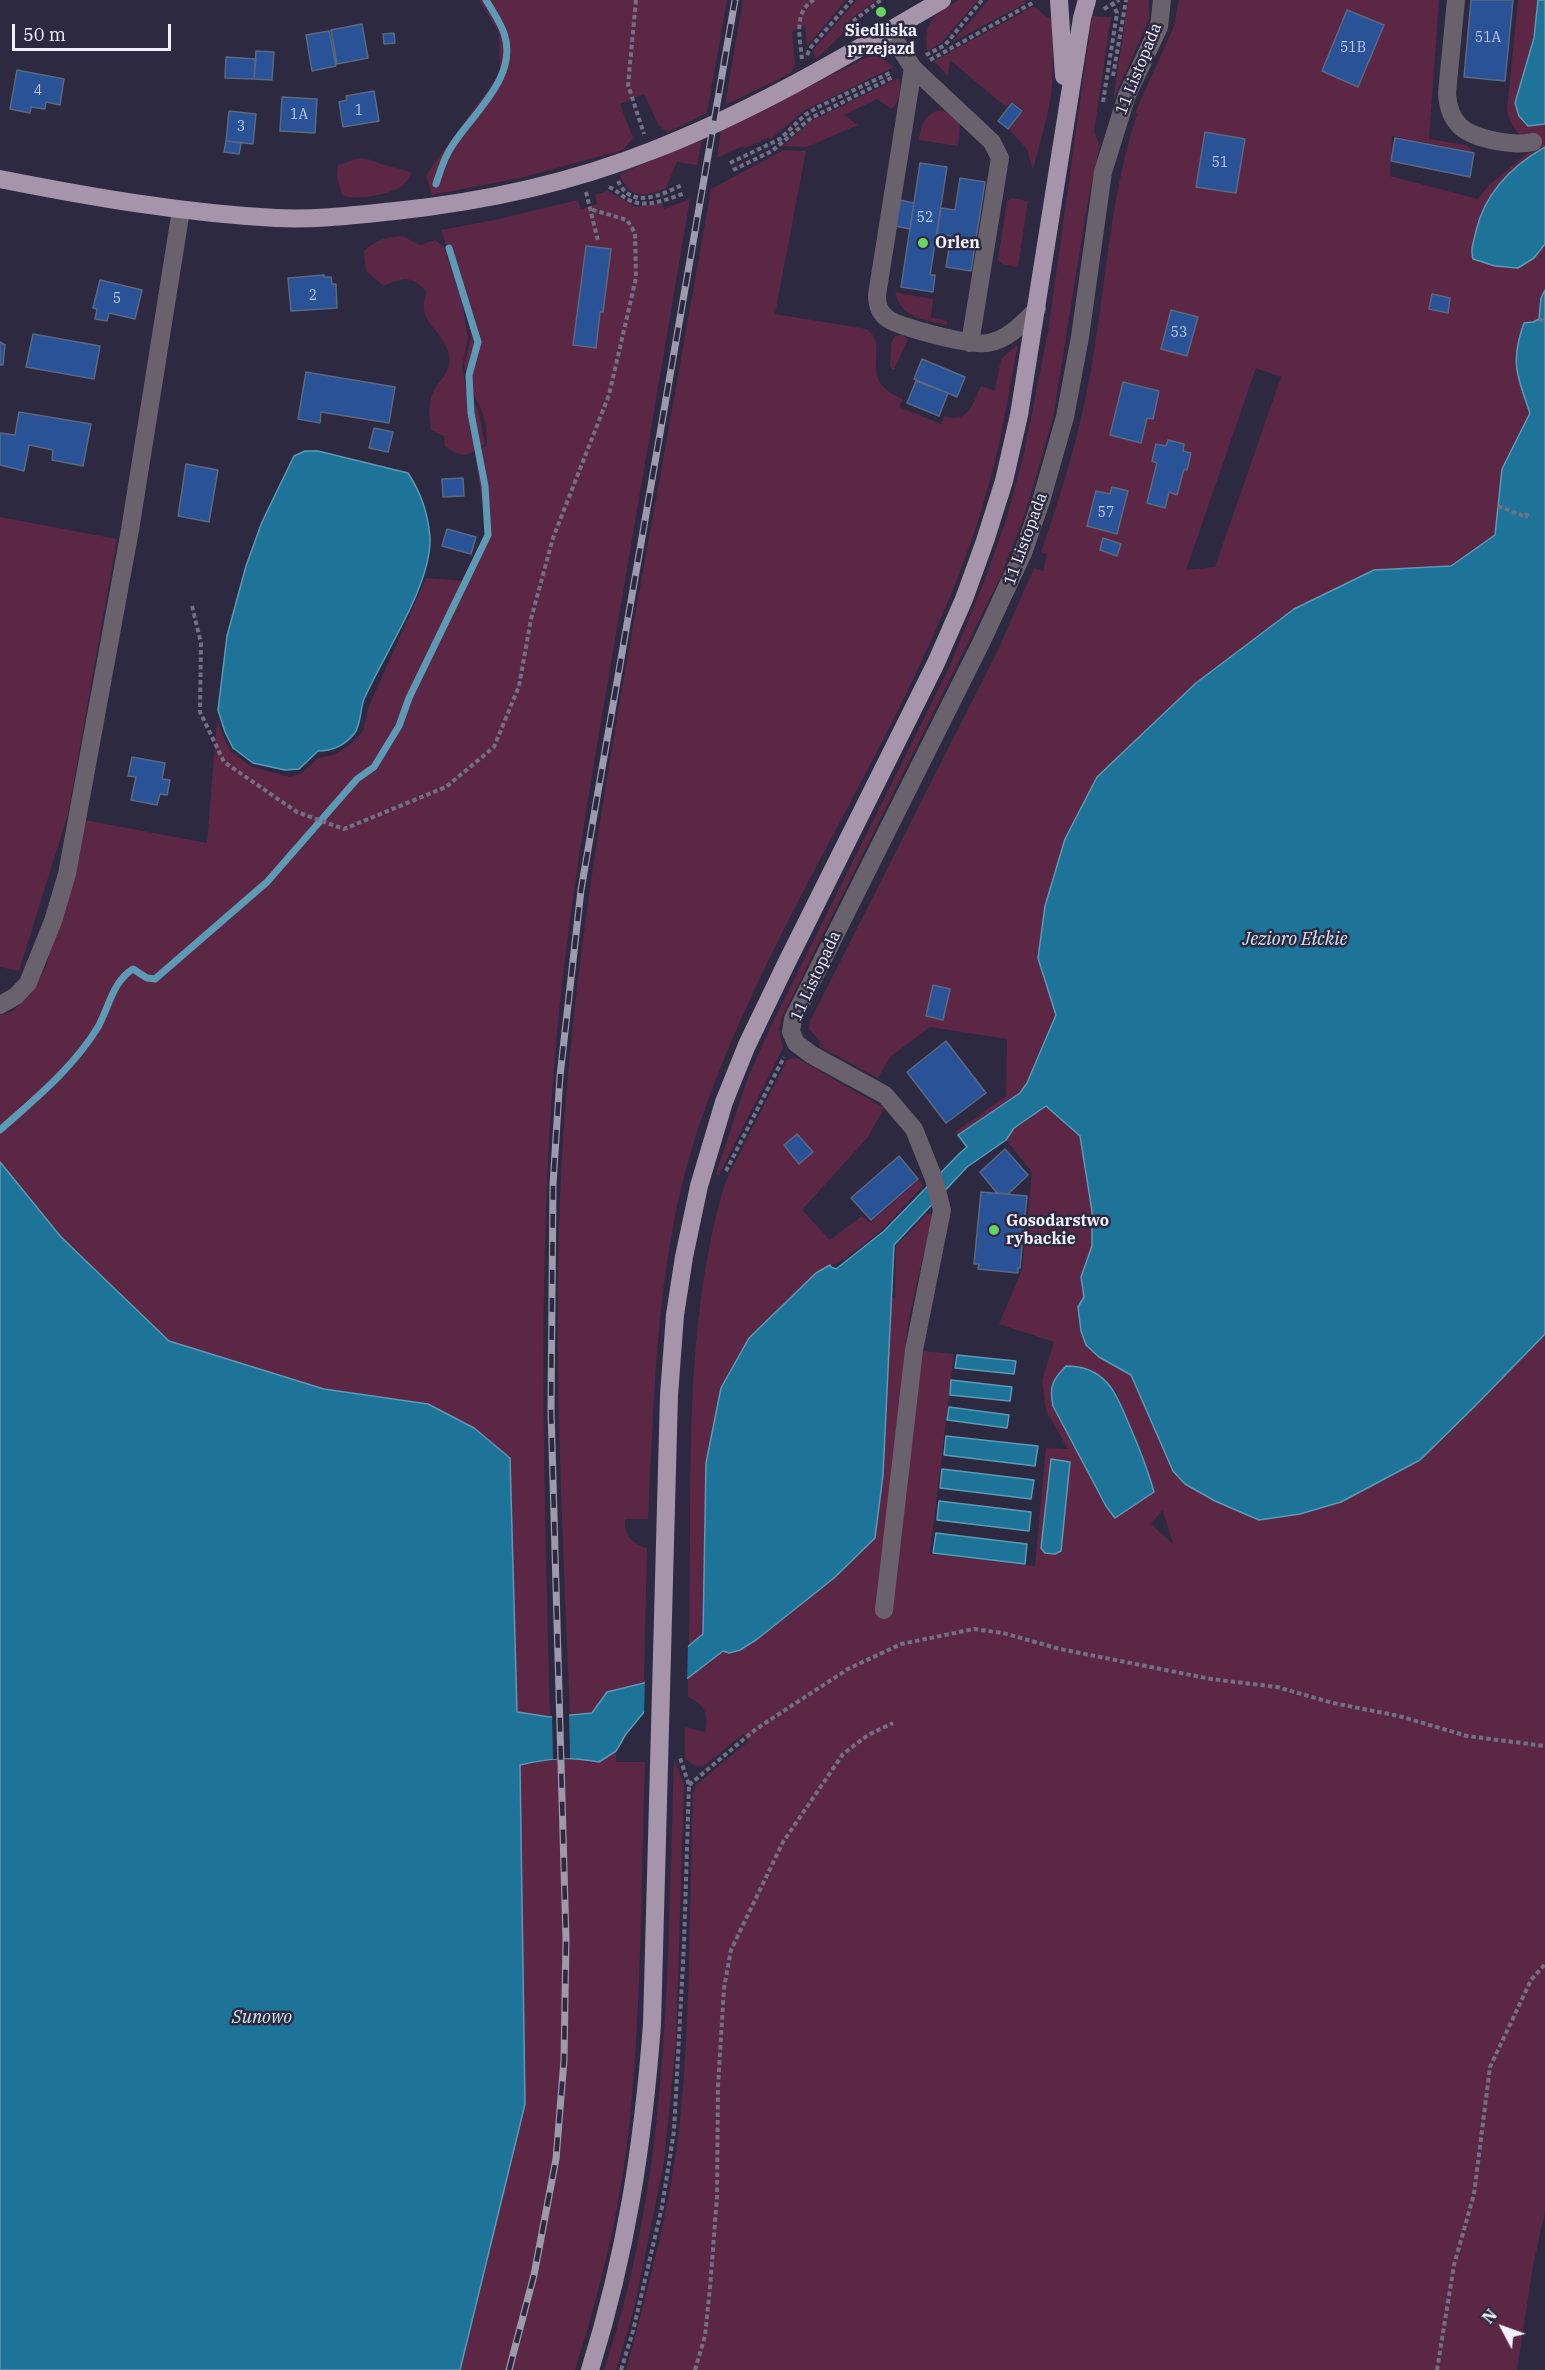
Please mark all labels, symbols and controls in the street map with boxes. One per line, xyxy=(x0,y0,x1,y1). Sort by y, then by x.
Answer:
marker: Siedliska przejazd xyxy=(874,5,888,19)
scale bar xyxy=(15,12,174,50)
street label: 11 Listopada xyxy=(1112,20,1166,118)
place label: Siedliska przejazd xyxy=(845,21,917,59)
text: 50 m xyxy=(23,23,66,46)
house number: 51A xyxy=(1475,30,1501,46)
house number: 51B xyxy=(1340,40,1366,56)
house number: 4 xyxy=(34,83,42,99)
house number: 1 xyxy=(355,103,363,119)
house number: 1A xyxy=(290,107,308,123)
house number: 3 xyxy=(237,119,245,135)
house number: 51 xyxy=(1212,155,1228,171)
house number: 52 xyxy=(917,210,933,226)
place label: Orlen xyxy=(935,233,980,253)
marker: Orlen xyxy=(916,236,930,250)
house number: 2 xyxy=(309,288,317,304)
house number: 5 xyxy=(113,291,121,307)
house number: 53 xyxy=(1171,325,1187,341)
street label: 11 Listopada xyxy=(1000,490,1052,588)
house number: 57 xyxy=(1098,505,1114,521)
street label: 11 Listopada xyxy=(787,928,845,1024)
water label: Jezioro Ełckie xyxy=(1242,929,1348,951)
place label: Gosodarstwo rybackie xyxy=(1006,1211,1109,1249)
marker: Gosodarstwo rybackie xyxy=(987,1223,1001,1237)
water label: Sunowo xyxy=(232,2007,292,2029)
north arrow xyxy=(1473,2298,1533,2358)
text: N xyxy=(1478,2305,1501,2328)

